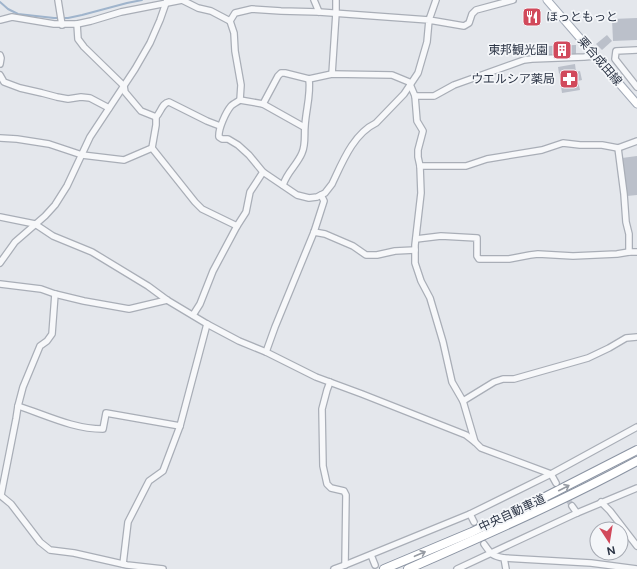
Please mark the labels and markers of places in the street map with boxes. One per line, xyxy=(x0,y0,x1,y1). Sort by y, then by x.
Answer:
restaurant icon: ほっともっと xyxy=(521,6,543,28)
place label: ほっともっと xyxy=(546,10,618,24)
building icon: 東邦観光園 xyxy=(551,39,573,61)
place label: 東邦観光園 xyxy=(488,43,548,57)
pharmacy icon: ウエルシア薬局 xyxy=(558,68,580,90)
place label: ウエルシア薬局 xyxy=(471,72,555,86)

